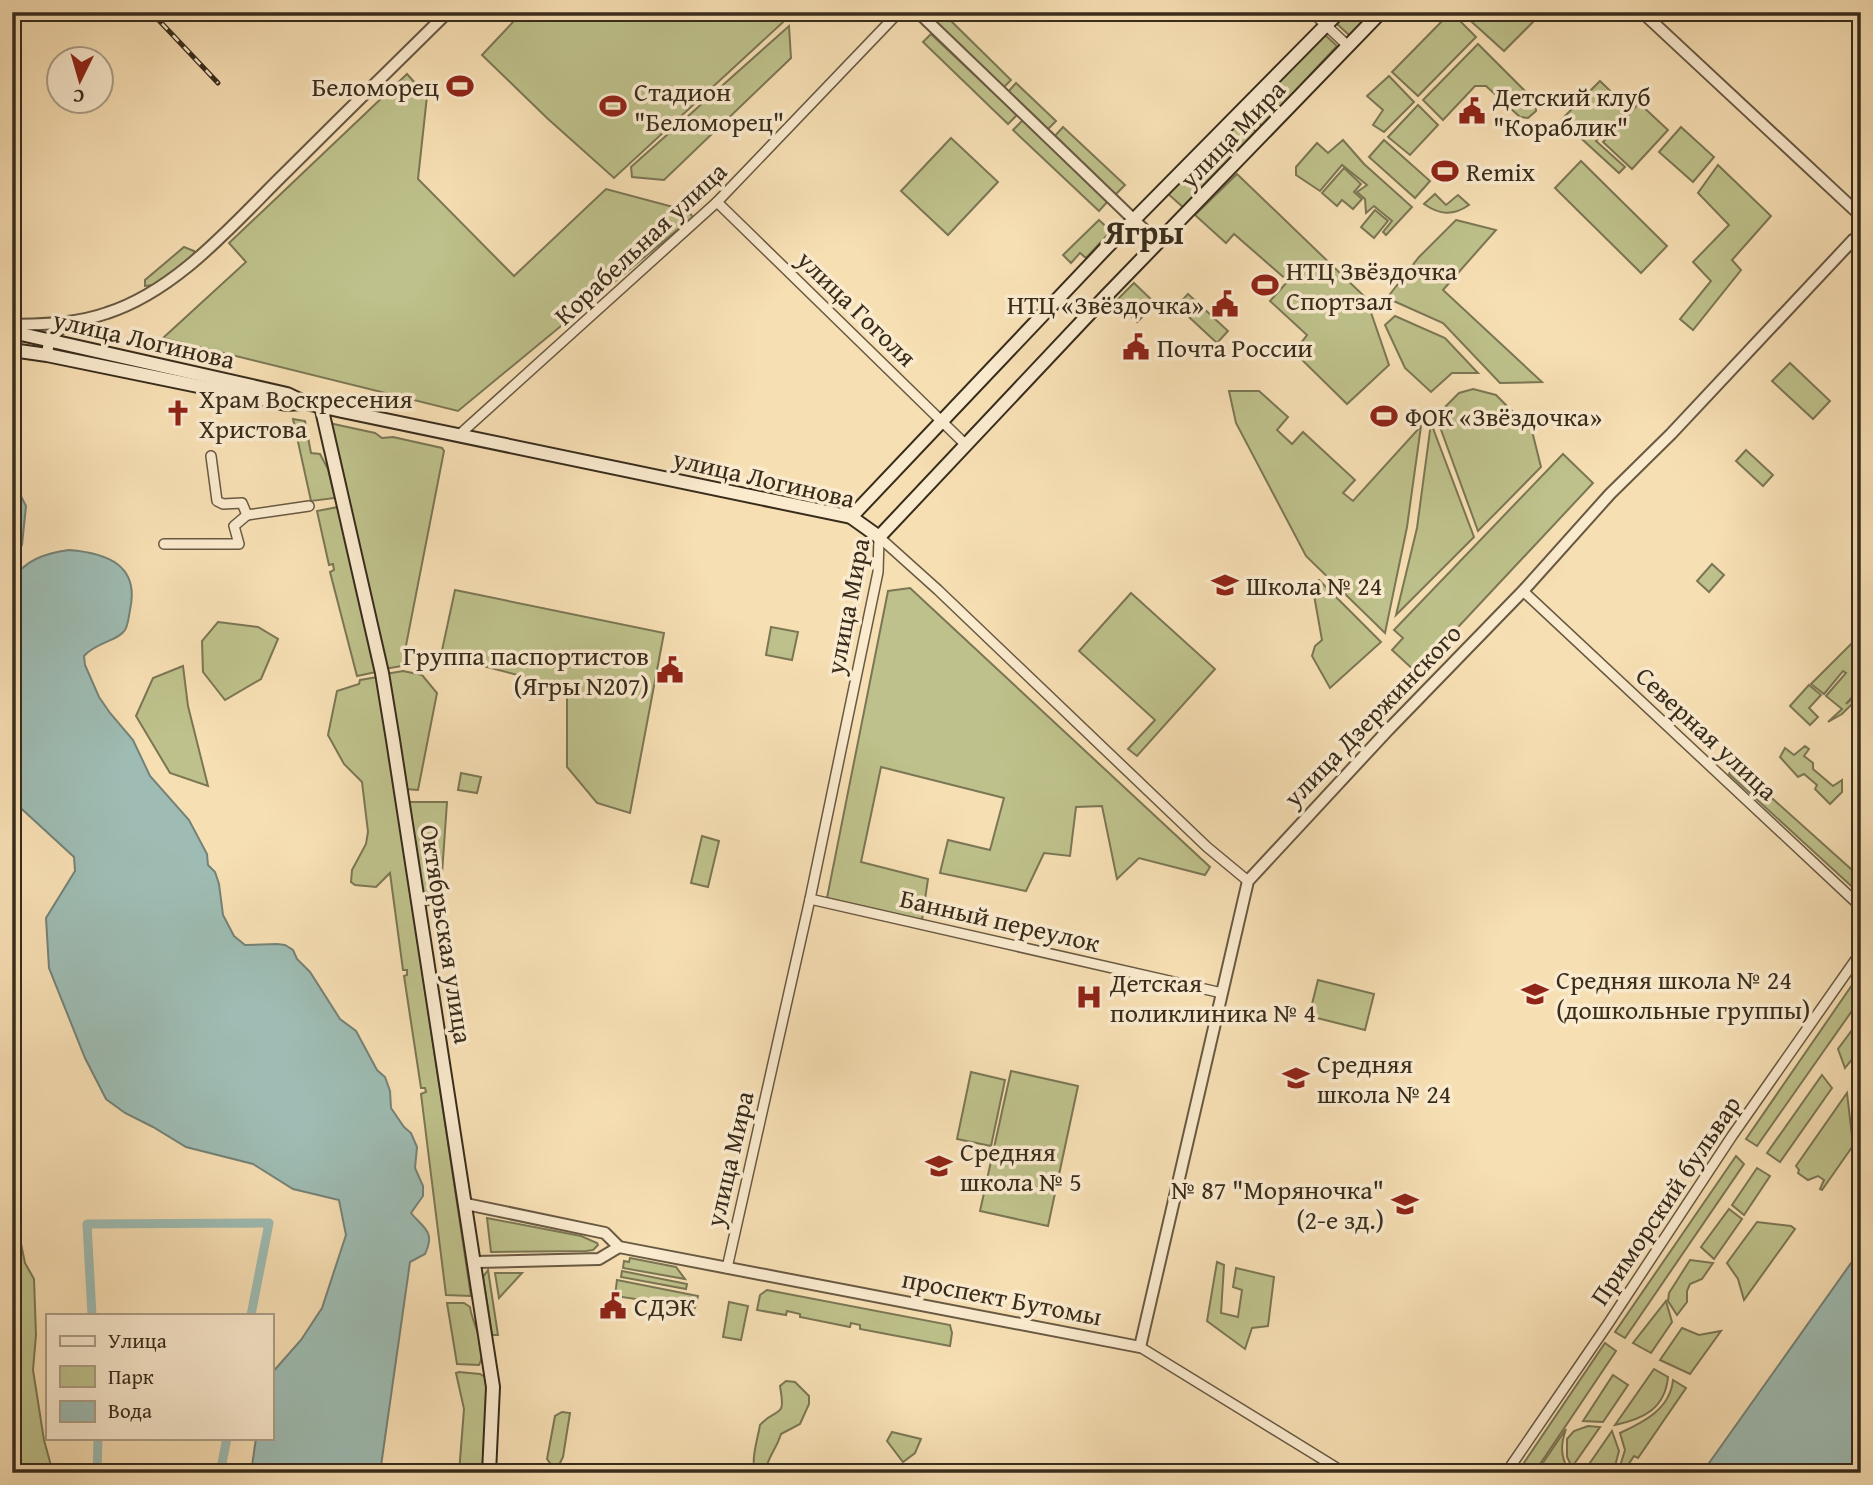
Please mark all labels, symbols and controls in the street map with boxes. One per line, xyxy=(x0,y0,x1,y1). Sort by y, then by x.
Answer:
north arrow xyxy=(46,46,116,116)
place label: Беломорец xyxy=(312,67,439,106)
street label: улица Мира xyxy=(1169,70,1294,198)
sports icon: Беломорец xyxy=(445,71,475,101)
place label: Стадион "Беломорец" xyxy=(634,72,784,141)
place label: Детский клуб "Кораблик" xyxy=(1492,77,1651,146)
text: С xyxy=(72,82,85,111)
sports icon: Стадион "Беломорец" xyxy=(598,91,628,121)
public building icon: Детский клуб "Кораблик" xyxy=(1457,96,1487,126)
street label: Корабельная улица xyxy=(545,152,736,334)
place label: Remix xyxy=(1466,152,1536,191)
sports icon: Remix xyxy=(1430,156,1460,186)
district label: Ягры xyxy=(1103,208,1184,256)
street label: улица Гоголя xyxy=(788,240,926,375)
place label: НТЦ Звёздочка Спортзал xyxy=(1286,251,1458,320)
sports icon: НТЦ Звёздочка Спортзал xyxy=(1250,270,1280,300)
place label: НТЦ «Звёздочка» xyxy=(1007,285,1204,324)
public building icon: НТЦ «Звёздочка» xyxy=(1210,289,1240,319)
street label: улица Логинова xyxy=(48,299,239,379)
place label: Почта России xyxy=(1157,328,1313,367)
public building icon: Почта России xyxy=(1121,332,1151,362)
place label: Храм Воскресения Христова xyxy=(199,379,413,448)
place label: ФОК «Звёздочка» xyxy=(1405,397,1602,436)
church icon: Храм Воскресения Христова xyxy=(163,398,193,428)
sports icon: ФОК «Звёздочка» xyxy=(1369,401,1399,431)
street label: улица Логинова xyxy=(668,438,859,518)
street label: улица Мира xyxy=(814,534,879,679)
place label: Школа № 24 xyxy=(1246,566,1382,605)
school or university icon: Школа № 24 xyxy=(1210,570,1240,600)
street label: улица Дзержинского xyxy=(1273,614,1470,816)
place label: Группа паспортистов (Ягры N207) xyxy=(403,636,649,705)
public building icon: Группа паспортистов (Ягры N207) xyxy=(655,655,685,685)
street label: Северная улица xyxy=(1627,657,1787,810)
street label: Октябрьская улица xyxy=(410,822,484,1047)
street label: Банный переулок xyxy=(896,878,1104,962)
place label: Средняя школа № 24 (дошкольные группы) xyxy=(1556,960,1810,1029)
place label: Детская поликлиника № 4 xyxy=(1109,963,1316,1032)
school or university icon: Средняя школа № 24 (дошкольные группы) xyxy=(1520,979,1550,1009)
hospital icon: Детская поликлиника № 4 xyxy=(1074,982,1104,1012)
place label: Средняя школа № 24 xyxy=(1317,1044,1451,1113)
school or university icon: Средняя школа № 24 xyxy=(1281,1063,1311,1093)
street label: улица Мира xyxy=(694,1087,764,1232)
street label: Приморский бульвар xyxy=(1580,1087,1750,1313)
place label: Средняя школа № 5 xyxy=(960,1132,1082,1201)
school or university icon: Средняя школа № 5 xyxy=(924,1151,954,1181)
place label: № 87 "Моряночка" (2-е зд.) xyxy=(1171,1170,1384,1239)
school or university icon: № 87 "Моряночка" (2-е зд.) xyxy=(1390,1189,1420,1219)
street label: проспект Бутомы xyxy=(899,1259,1105,1335)
place label: СДЭК xyxy=(634,1287,696,1326)
public building icon: СДЭК xyxy=(598,1291,628,1321)
legend xyxy=(46,1314,273,1440)
text: Улица xyxy=(108,1325,167,1356)
text: Парк xyxy=(108,1361,154,1392)
text: Вода xyxy=(108,1395,152,1426)

